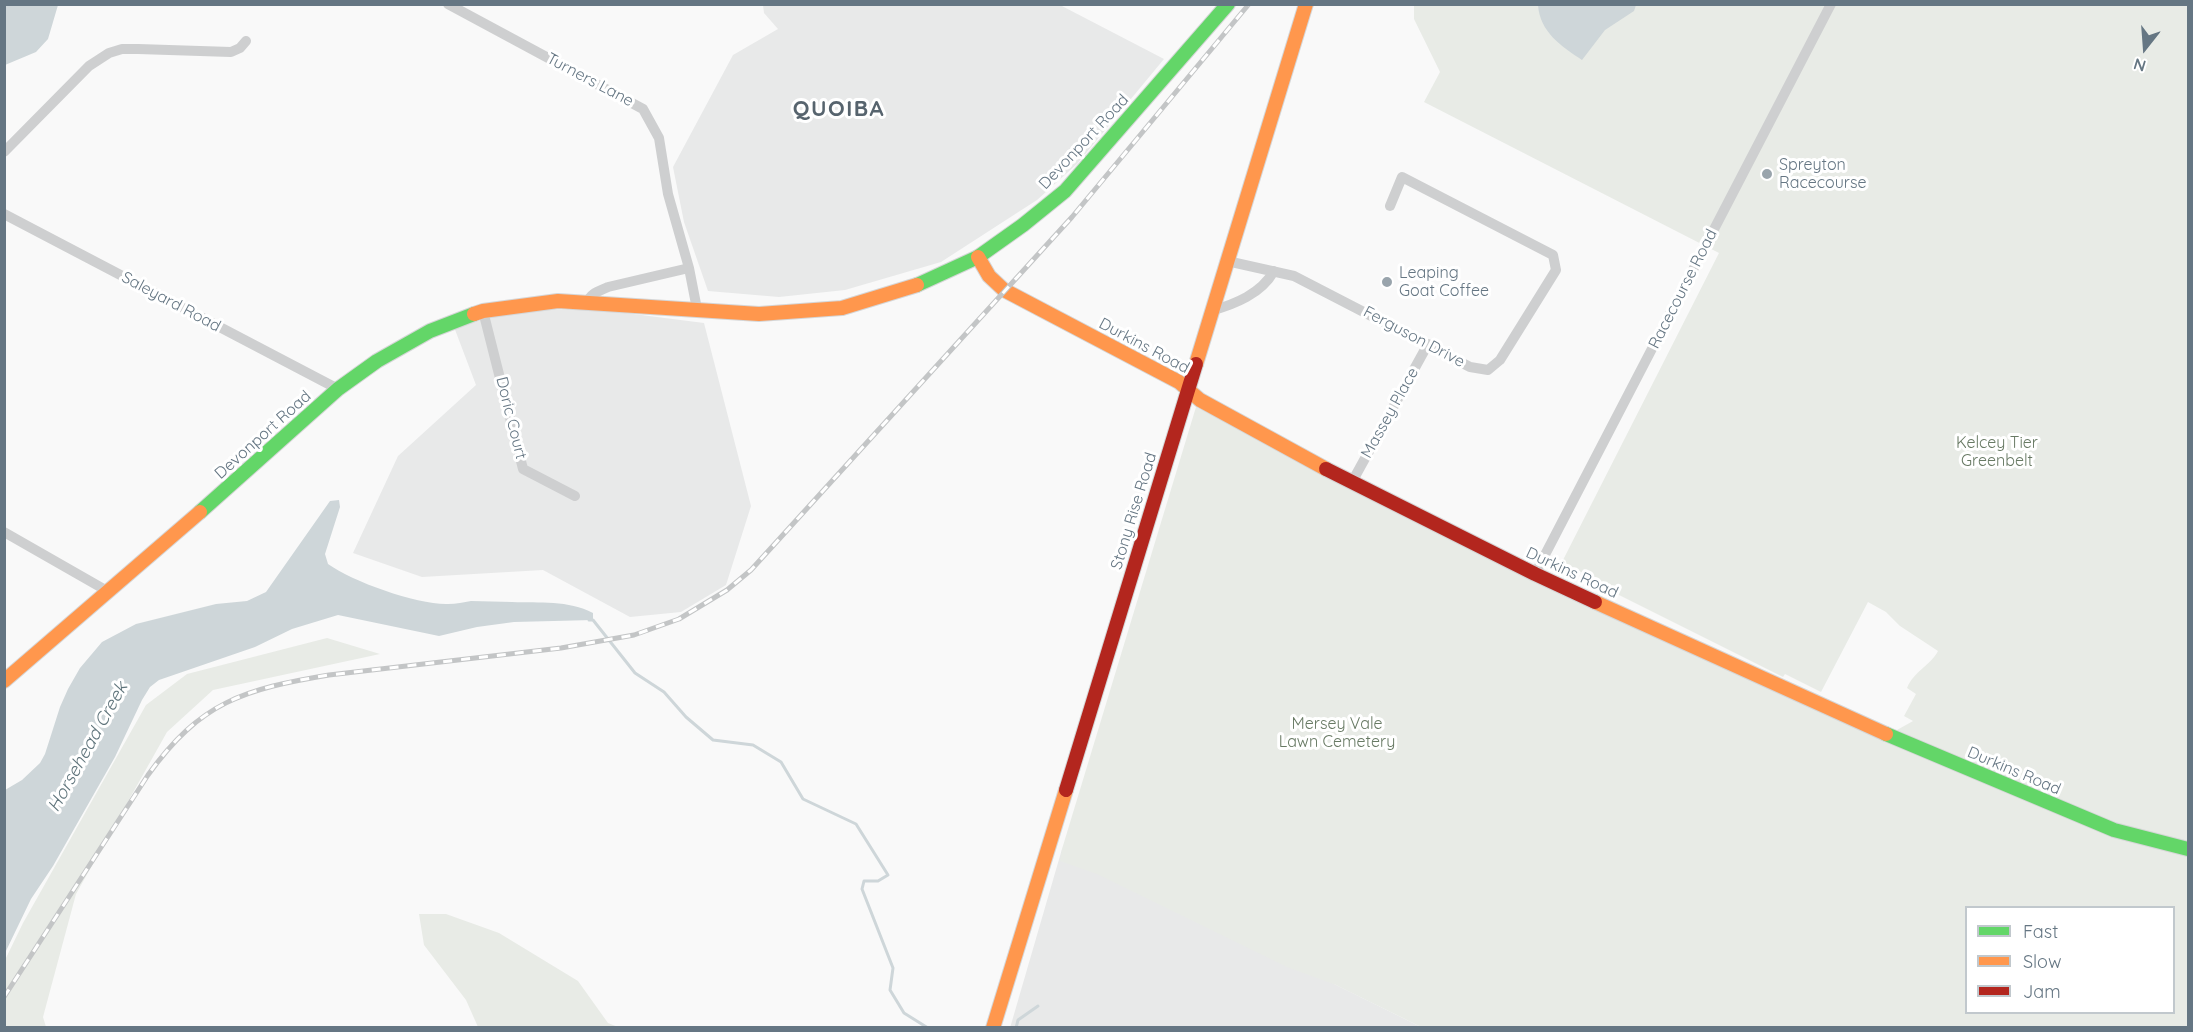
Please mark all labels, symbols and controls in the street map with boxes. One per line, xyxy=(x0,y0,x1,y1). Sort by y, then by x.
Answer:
north arrow xyxy=(2115,18,2175,78)
street label: Turners Lane xyxy=(543,49,637,111)
text: N xyxy=(2131,54,2148,76)
street label: Devonport Road xyxy=(1035,91,1133,193)
district label: QUOIBA xyxy=(793,96,885,122)
place label: Spreyton Racecourse xyxy=(1779,155,1867,193)
marker: Spreyton Racecourse xyxy=(1760,167,1774,181)
street label: Racecourse Road xyxy=(1645,226,1721,352)
place label: Leaping Goat Coffee xyxy=(1399,263,1489,301)
street label: Saleyard Road xyxy=(118,268,224,336)
marker: Leaping Goat Coffee xyxy=(1380,275,1394,289)
street label: Ferguson Drive xyxy=(1360,302,1468,372)
street label: Durkins Road xyxy=(1096,314,1192,378)
street label: Massey Place xyxy=(1357,364,1423,462)
street label: Doric Court xyxy=(491,375,531,461)
street label: Devonport Road xyxy=(211,387,315,483)
park label: Kelcey Tier Greenbelt xyxy=(1956,433,2038,471)
street label: Stony Rise Road xyxy=(1107,450,1161,572)
street label: Durkins Road xyxy=(1523,543,1621,603)
water label: Horsehead Creek xyxy=(43,678,133,816)
park label: Mersey Vale Lawn Cemetery xyxy=(1279,714,1395,752)
street label: Durkins Road xyxy=(1964,743,2064,799)
legend xyxy=(1965,906,2175,1014)
text: Fast xyxy=(2023,920,2058,943)
text: Slow xyxy=(2023,950,2061,973)
text: Jam xyxy=(2023,980,2061,1003)

